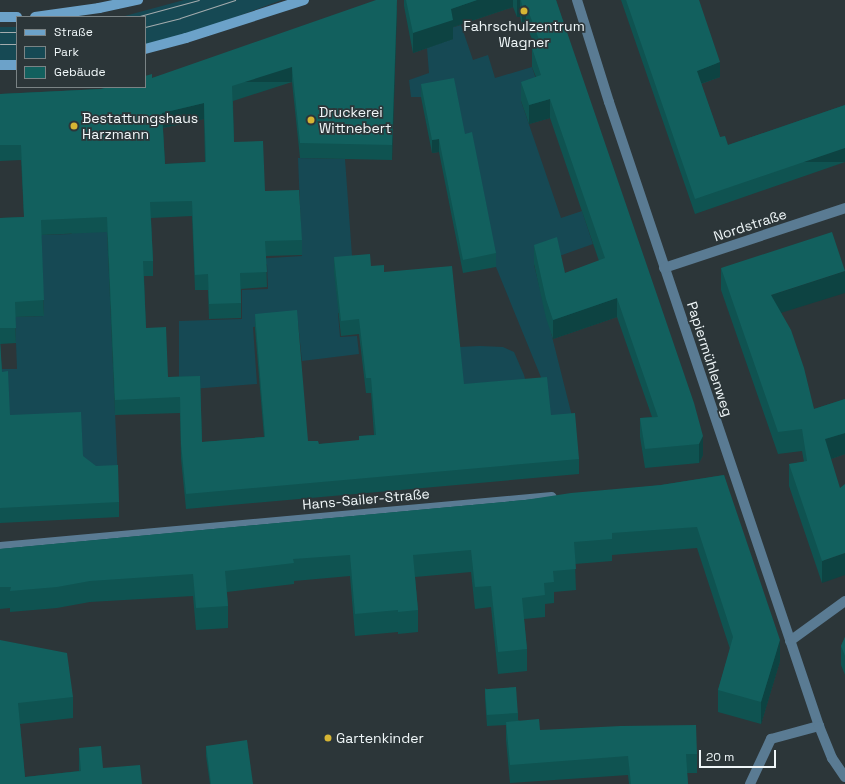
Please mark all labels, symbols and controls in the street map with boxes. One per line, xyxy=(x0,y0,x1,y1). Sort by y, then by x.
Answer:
marker: Fahrschulzentrum Wagner xyxy=(519,6,529,16)
legend xyxy=(16,16,146,88)
place label: Fahrschulzentrum Wagner xyxy=(463,18,585,50)
text: Straße xyxy=(54,24,93,40)
text: Park xyxy=(54,44,79,60)
text: Gebäude xyxy=(54,64,106,80)
place label: Druckerei Wittnebert xyxy=(319,104,392,136)
place label: Bestattungshaus Harzmann xyxy=(82,110,198,142)
marker: Druckerei Wittnebert xyxy=(306,115,316,125)
marker: Bestattungshaus Harzmann xyxy=(69,121,79,131)
street label: Nordstraße xyxy=(711,205,789,245)
street label: Papiermühlenweg xyxy=(683,299,737,419)
street label: Hans-Sailer-Straße xyxy=(302,485,430,513)
place label: Gartenkinder xyxy=(336,730,424,746)
marker: Gartenkinder xyxy=(323,733,333,743)
scale bar xyxy=(701,742,778,768)
text: 20 m xyxy=(706,749,734,765)

